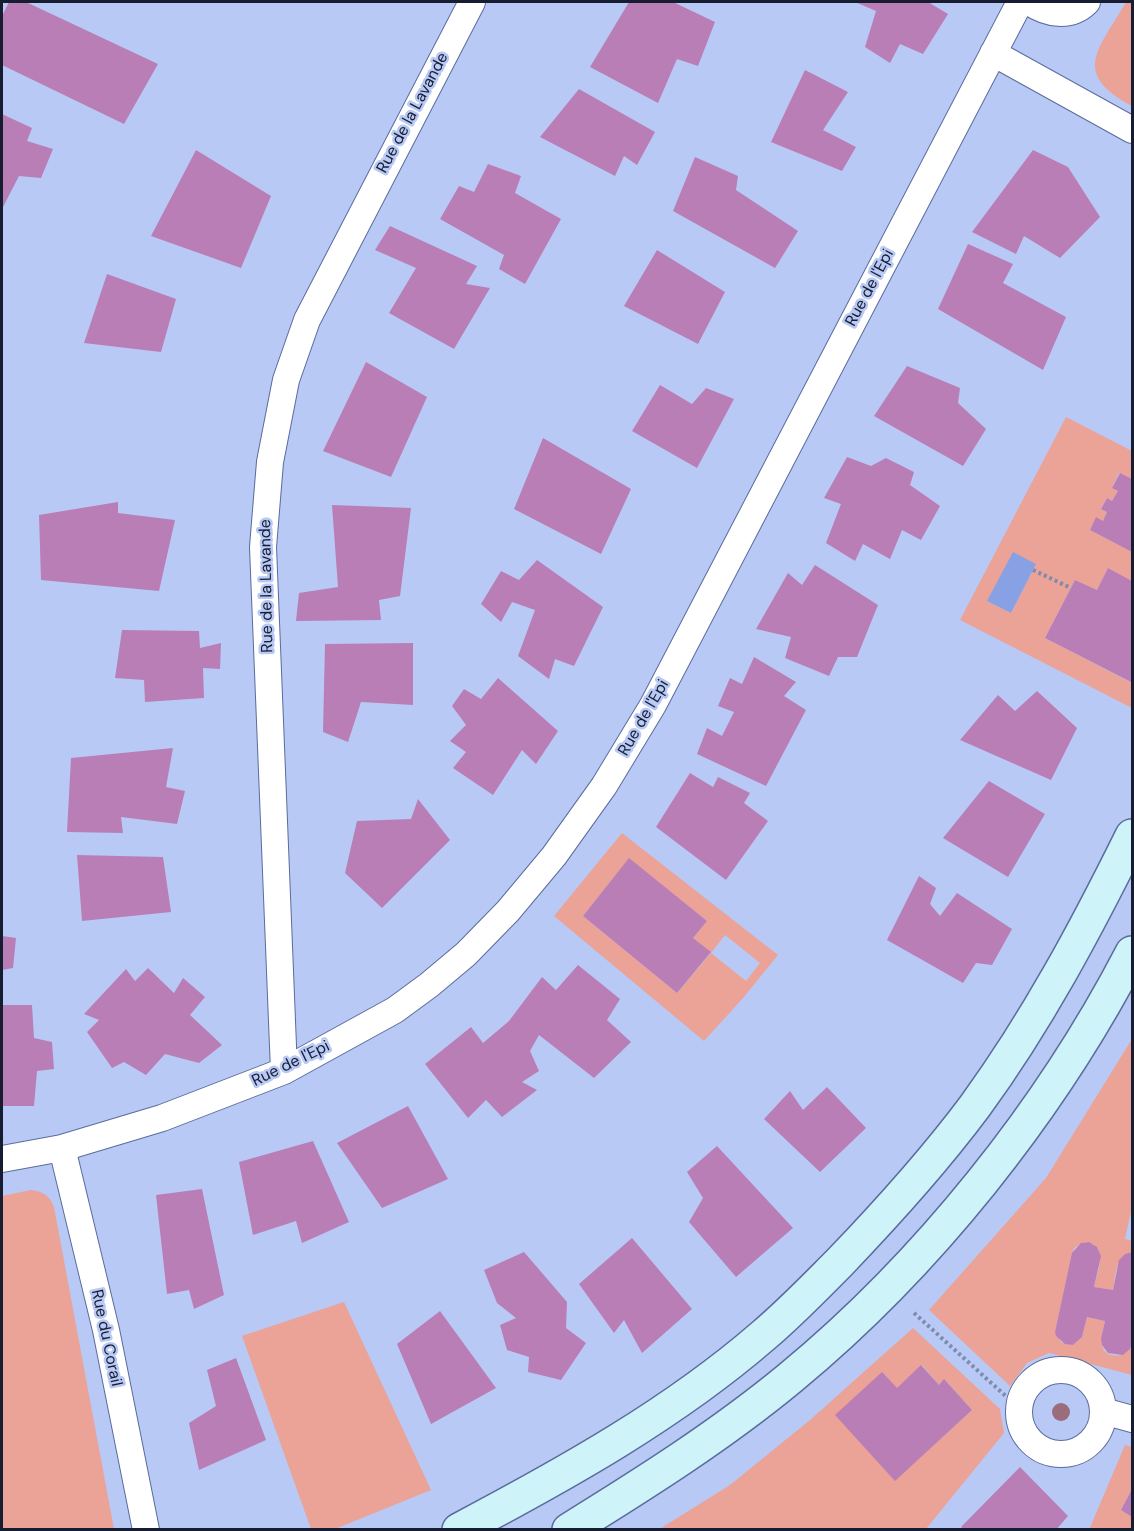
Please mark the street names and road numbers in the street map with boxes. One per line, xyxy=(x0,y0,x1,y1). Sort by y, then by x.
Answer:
street label: Rue de la Lavande xyxy=(373,49,453,177)
street label: Rue de l'Epi xyxy=(842,246,898,330)
street label: Rue de la Lavande xyxy=(256,519,278,653)
street label: Rue de l'Epi xyxy=(615,677,673,759)
street label: Rue de l'Epi xyxy=(249,1037,333,1091)
street label: Rue du Corail xyxy=(86,1288,126,1388)

